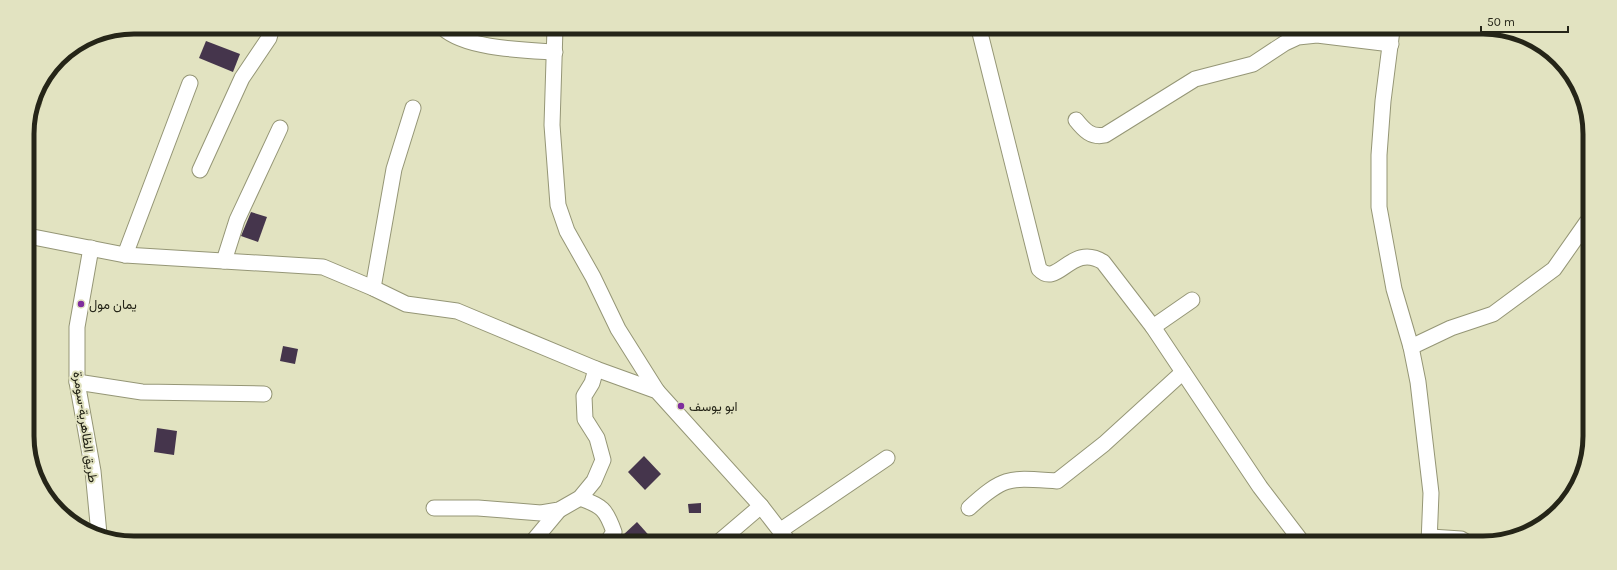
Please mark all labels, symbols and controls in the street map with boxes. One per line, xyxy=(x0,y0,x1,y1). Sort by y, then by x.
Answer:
scale bar xyxy=(1481,8,1568,34)
text: 50 m xyxy=(1487,15,1515,29)
place label: يمان مول xyxy=(89,297,137,313)
marker: يمان مول xyxy=(76,299,86,309)
street label: طريق الظاهرية-سومرة xyxy=(69,371,101,484)
place label: ابو يوسف xyxy=(689,399,738,415)
marker: ابو يوسف xyxy=(676,401,686,411)

